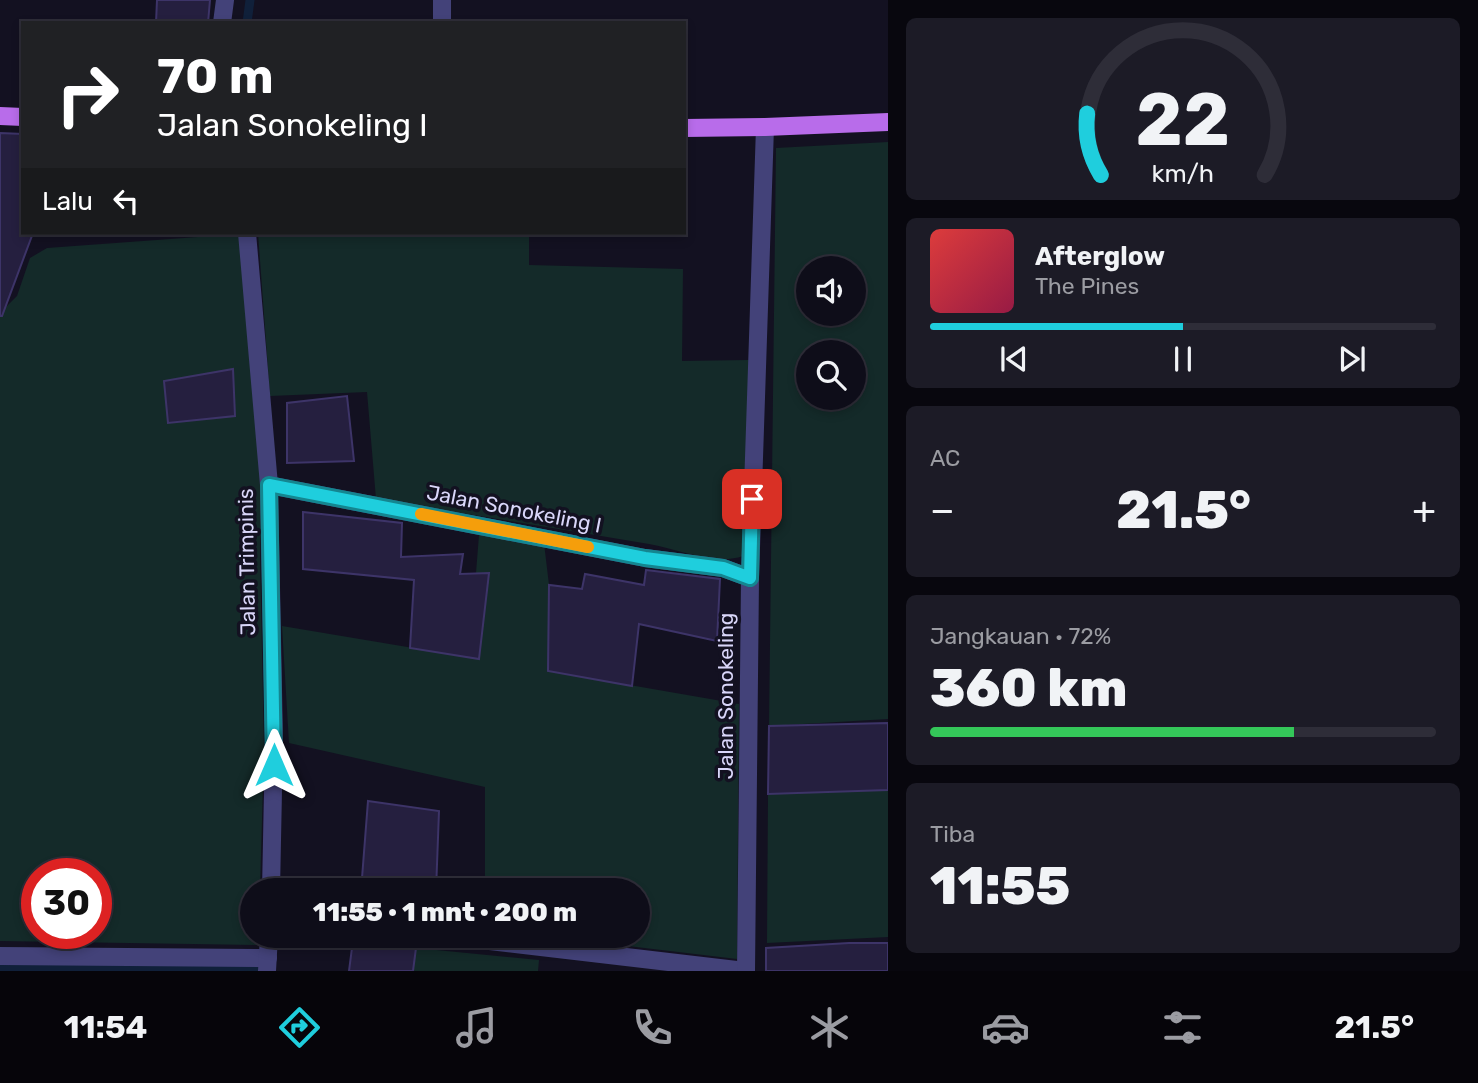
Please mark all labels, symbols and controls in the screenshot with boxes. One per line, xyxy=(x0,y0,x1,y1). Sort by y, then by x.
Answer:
text: 70 m xyxy=(157,47,274,105)
icon: right xyxy=(42,49,133,140)
text: 22 xyxy=(1136,77,1230,163)
text: Jalan Sonokeling I xyxy=(157,106,428,144)
text: km/h xyxy=(1152,159,1214,188)
icon: left xyxy=(107,182,145,220)
text: Lalu xyxy=(42,186,93,217)
text: Afterglow xyxy=(1035,241,1165,272)
map controls xyxy=(796,256,866,410)
button: sound xyxy=(796,256,866,326)
text: The Pines xyxy=(1035,272,1139,300)
button: search xyxy=(796,340,866,410)
icon: previous xyxy=(995,340,1033,378)
icon: pause xyxy=(1164,340,1202,378)
icon: next xyxy=(1333,340,1371,378)
text: AC xyxy=(930,444,960,472)
pin xyxy=(722,469,782,529)
street label: Jalan Sonokeling I xyxy=(424,479,604,538)
text: 21.5° xyxy=(1116,479,1251,541)
icon: arrive xyxy=(733,480,771,518)
text: − xyxy=(930,487,955,533)
text: + xyxy=(1412,487,1436,533)
street label: Jalan Trimpinis xyxy=(233,488,260,636)
street label: Jalan Sonokeling xyxy=(713,613,738,779)
text: Jangkauan · 72% xyxy=(930,622,1111,650)
text: 360 km xyxy=(930,657,1127,719)
position arrow xyxy=(237,728,311,802)
text: Tiba xyxy=(930,820,975,848)
text: 11:55 xyxy=(930,855,1070,917)
speed limit sign: 30 xyxy=(21,858,112,949)
text: 11:55 · 1 mnt · 200 m xyxy=(313,897,577,928)
icon: directions xyxy=(275,1003,324,1052)
icon: music xyxy=(452,1003,501,1052)
icon: phone xyxy=(628,1003,677,1052)
icon: climate xyxy=(805,1003,854,1052)
icon: car xyxy=(981,1003,1030,1052)
icon: filters xyxy=(1158,1003,1207,1052)
text: 11:54 xyxy=(64,1008,147,1046)
text: 21.5° xyxy=(1335,1008,1414,1046)

